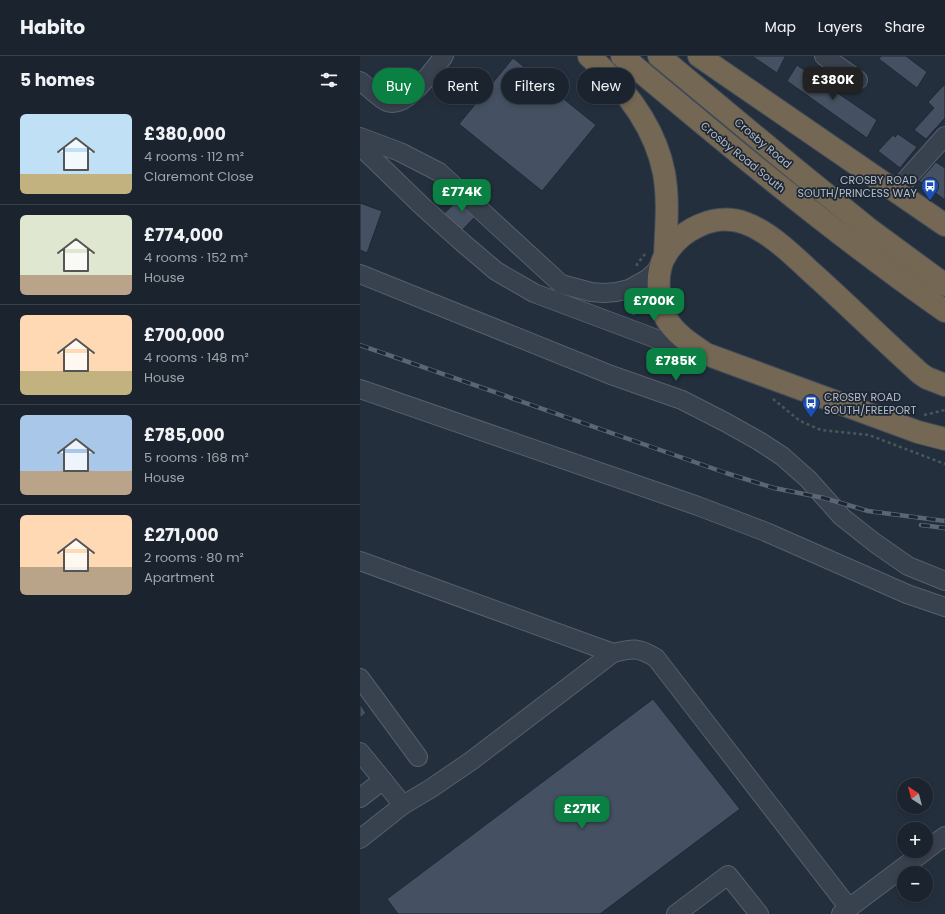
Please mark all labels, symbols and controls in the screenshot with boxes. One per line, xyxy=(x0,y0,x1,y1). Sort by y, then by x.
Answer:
text: Habito xyxy=(20,14,85,41)
text: Map xyxy=(765,17,796,37)
text: Layers xyxy=(818,17,862,37)
text: Share xyxy=(884,17,925,37)
pin: £380K xyxy=(805,67,861,101)
text: 5 homes xyxy=(20,68,95,92)
chip: Buy xyxy=(372,68,425,104)
chip: Rent xyxy=(433,68,493,104)
chip: Filters xyxy=(501,68,569,104)
chip: New xyxy=(577,68,635,104)
icon: filters xyxy=(318,69,340,91)
text: £380K xyxy=(812,70,854,89)
street label: Crosby Road xyxy=(731,114,795,172)
street label: Crosby Road South xyxy=(697,118,789,196)
text: £380,000 xyxy=(144,122,226,146)
icon: home xyxy=(52,130,100,178)
text: 4 rooms · 112 m² xyxy=(144,147,244,166)
text: Claremont Close xyxy=(144,167,254,186)
place label: CROSBY ROAD SOUTH/PRINCESS WAY xyxy=(798,172,918,201)
bus stop icon: CROSBY ROAD SOUTH/PRINCESS WAY xyxy=(920,176,940,201)
pin: £774K xyxy=(434,179,490,213)
text: £774K xyxy=(442,182,482,201)
text: £774,000 xyxy=(144,223,223,247)
icon: home xyxy=(52,231,100,279)
text: 4 rooms · 152 m² xyxy=(144,248,248,267)
text: House xyxy=(144,268,184,287)
pin: £700K xyxy=(626,288,682,322)
text: £700K xyxy=(633,291,675,310)
text: £700,000 xyxy=(144,323,225,347)
icon: home xyxy=(52,331,100,379)
text: 4 rooms · 148 m² xyxy=(144,348,249,367)
pin: £785K xyxy=(648,348,704,382)
text: £785K xyxy=(655,351,697,370)
text: House xyxy=(144,368,184,387)
place label: CROSBY ROAD SOUTH/FREEPORT xyxy=(824,389,917,418)
bus stop icon: CROSBY ROAD SOUTH/FREEPORT xyxy=(801,393,821,418)
text: £785,000 xyxy=(144,423,225,447)
icon: home xyxy=(52,431,100,479)
text: 5 rooms · 168 m² xyxy=(144,448,249,467)
text: House xyxy=(144,468,184,487)
text: £271,000 xyxy=(144,523,219,547)
icon: home xyxy=(52,531,100,579)
text: 2 rooms · 80 m² xyxy=(144,548,244,567)
text: Apartment xyxy=(144,568,214,587)
north arrow xyxy=(897,778,933,814)
map controls xyxy=(897,778,933,902)
pin: £271K xyxy=(554,796,610,830)
text: £271K xyxy=(564,799,600,818)
button: + xyxy=(897,822,933,858)
button: − xyxy=(897,866,933,902)

